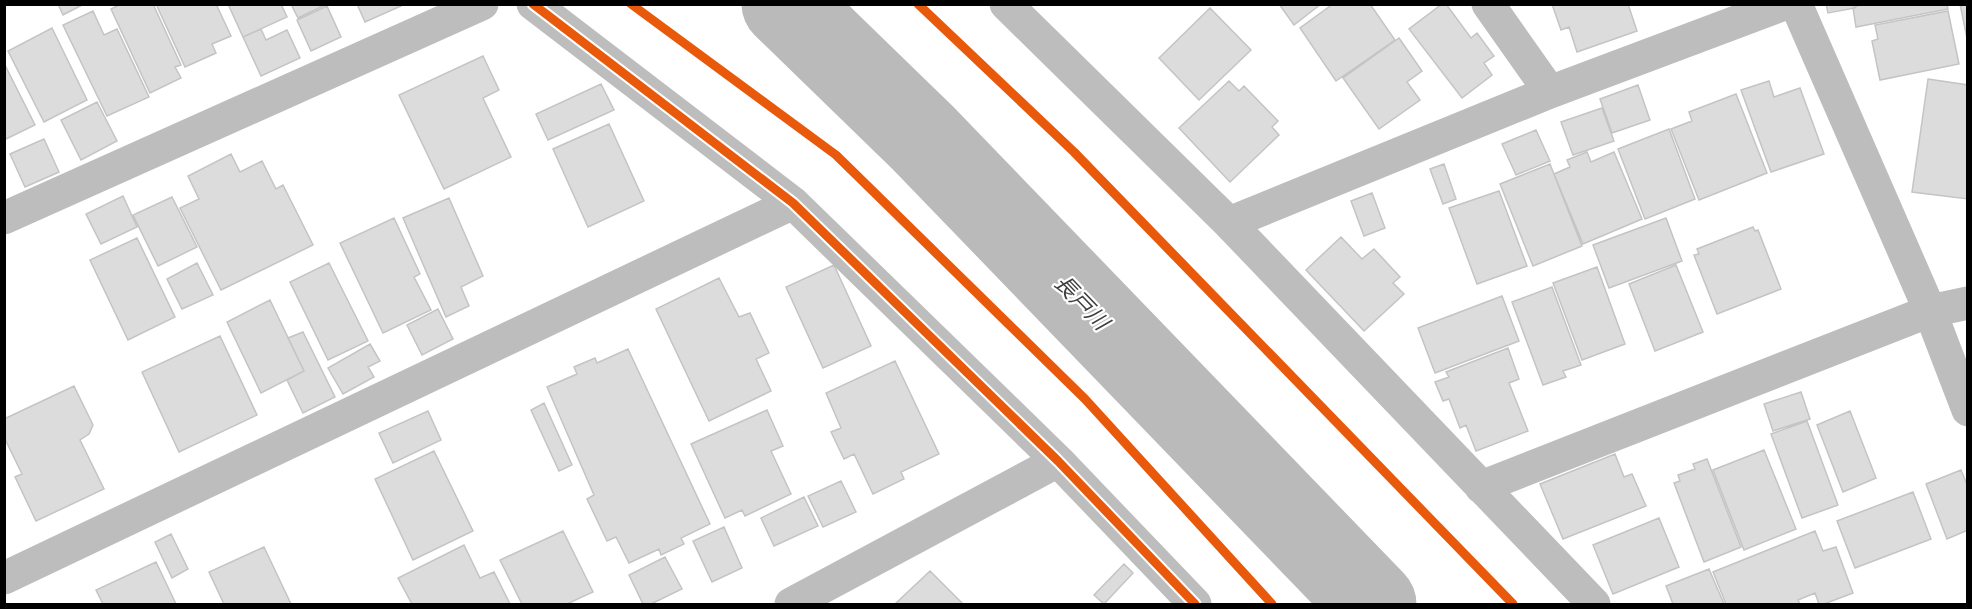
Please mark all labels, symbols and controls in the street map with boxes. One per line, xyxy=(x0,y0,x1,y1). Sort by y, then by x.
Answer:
water label: 長戸川 xyxy=(1049,269,1116,337)

